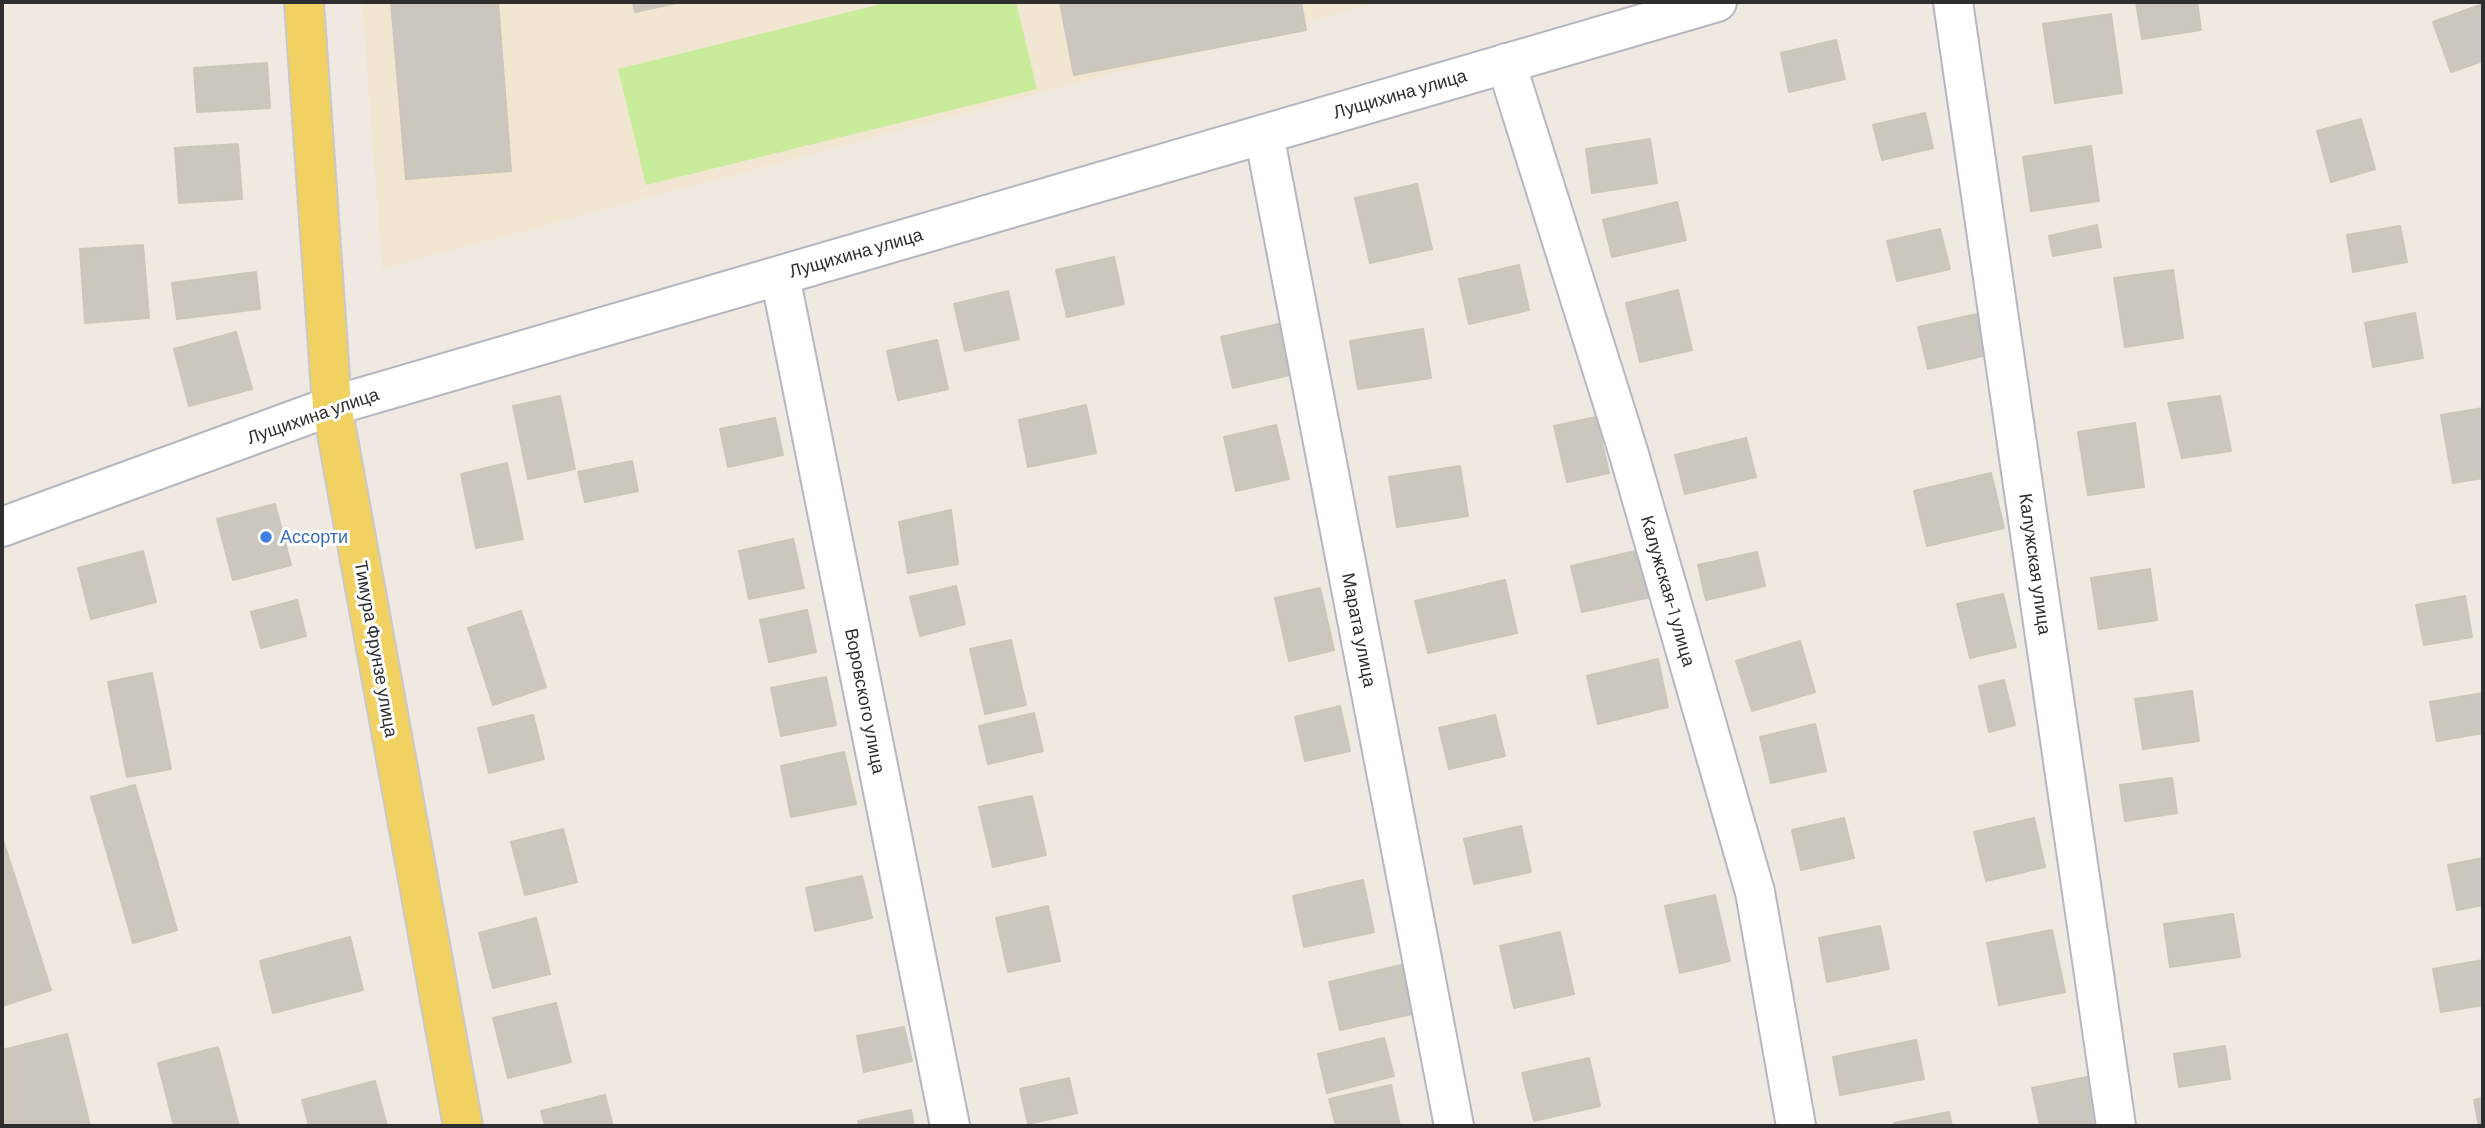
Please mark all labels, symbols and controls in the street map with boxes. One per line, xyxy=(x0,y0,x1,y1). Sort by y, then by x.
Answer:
street label: Лущихина улица xyxy=(1331,65,1469,123)
street label: Лущихина улица xyxy=(787,224,925,282)
street label: Лущихина улица xyxy=(244,383,382,449)
street label: Калужская улица xyxy=(2014,492,2056,636)
street label: Калужская-1 улица xyxy=(1636,513,1700,669)
place label: Ассорти xyxy=(280,526,348,548)
marker: Ассорти xyxy=(258,529,274,545)
street label: Тимура Фрунзе улица xyxy=(350,559,402,739)
street label: Марата улица xyxy=(1337,571,1381,689)
street label: Воровского улица xyxy=(840,626,890,776)

